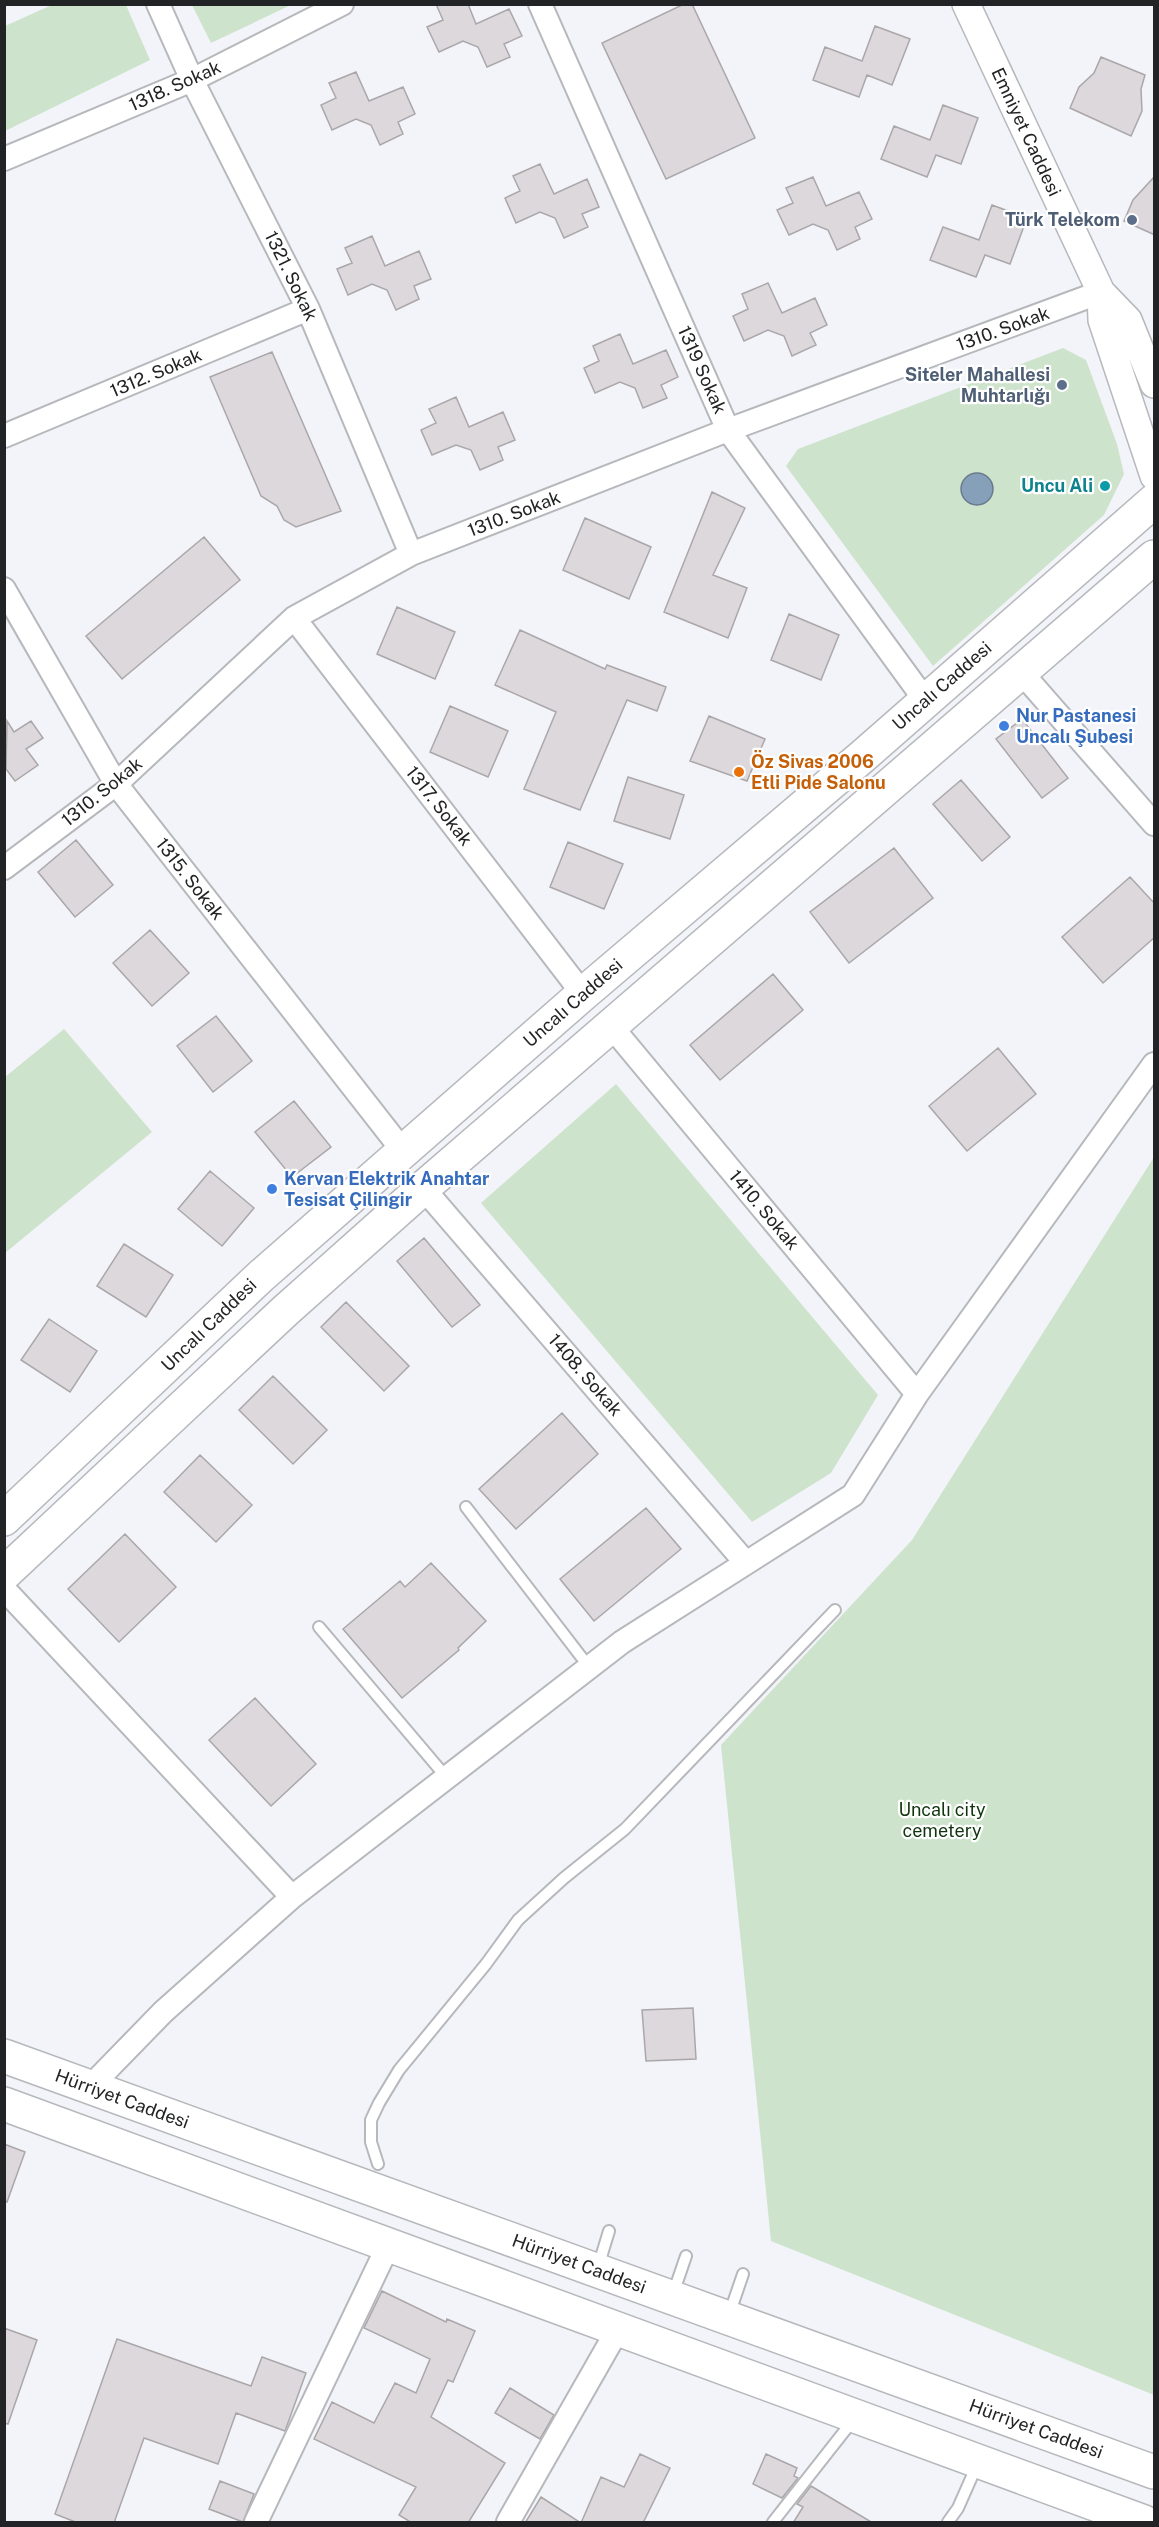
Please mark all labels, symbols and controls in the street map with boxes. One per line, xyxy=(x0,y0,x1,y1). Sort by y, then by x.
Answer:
street label: 1318. Sokak xyxy=(126,56,224,115)
street label: Emniyet Caddesi xyxy=(987,64,1065,199)
place label: Türk Telekom xyxy=(1005,209,1120,230)
marker: Türk Telekom xyxy=(1125,213,1139,227)
street label: 1321. Sokak xyxy=(261,227,322,324)
street label: 1310. Sokak xyxy=(953,302,1052,355)
street label: 1319 Sokak xyxy=(674,323,731,417)
street label: 1312. Sokak xyxy=(107,344,205,401)
place label: Siteler Mahallesi Muhtarlığı xyxy=(905,364,1050,406)
marker: Siteler Mahallesi Muhtarlığı xyxy=(1055,378,1069,392)
place label: Uncu Ali xyxy=(1021,475,1093,496)
marker: Uncu Ali xyxy=(1098,479,1112,493)
street label: 1310. Sokak xyxy=(465,486,563,541)
street label: Uncalı Caddesi xyxy=(888,637,995,734)
place label: Nur Pastanesi Uncalı Şubesi xyxy=(1016,705,1136,747)
marker: Nur Pastanesi Uncalı Şubesi xyxy=(997,719,1011,733)
place label: Öz Sivas 2006 Etli Pide Salonu xyxy=(751,750,886,793)
street label: 1310. Sokak xyxy=(57,753,146,830)
street label: 1317. Sokak xyxy=(402,762,477,850)
marker: Öz Sivas 2006 Etli Pide Salonu xyxy=(732,765,746,779)
street label: 1315. Sokak xyxy=(152,834,229,924)
street label: Uncalı Caddesi xyxy=(519,954,626,1051)
street label: 1410. Sokak xyxy=(725,1166,804,1254)
place label: Kervan Elektrik Anahtar Tesisat Çilingir xyxy=(284,1168,490,1210)
marker: Kervan Elektrik Anahtar Tesisat Çilingir xyxy=(265,1182,279,1196)
street label: Uncalı Caddesi xyxy=(157,1274,261,1375)
street label: 1408. Sokak xyxy=(544,1329,627,1420)
park label: Uncalı city cemetery xyxy=(898,1799,986,1841)
street label: Hürriyet Caddesi xyxy=(52,2065,192,2132)
street label: Hürriyet Caddesi xyxy=(509,2230,649,2297)
street label: Hürriyet Caddesi xyxy=(966,2395,1106,2462)

